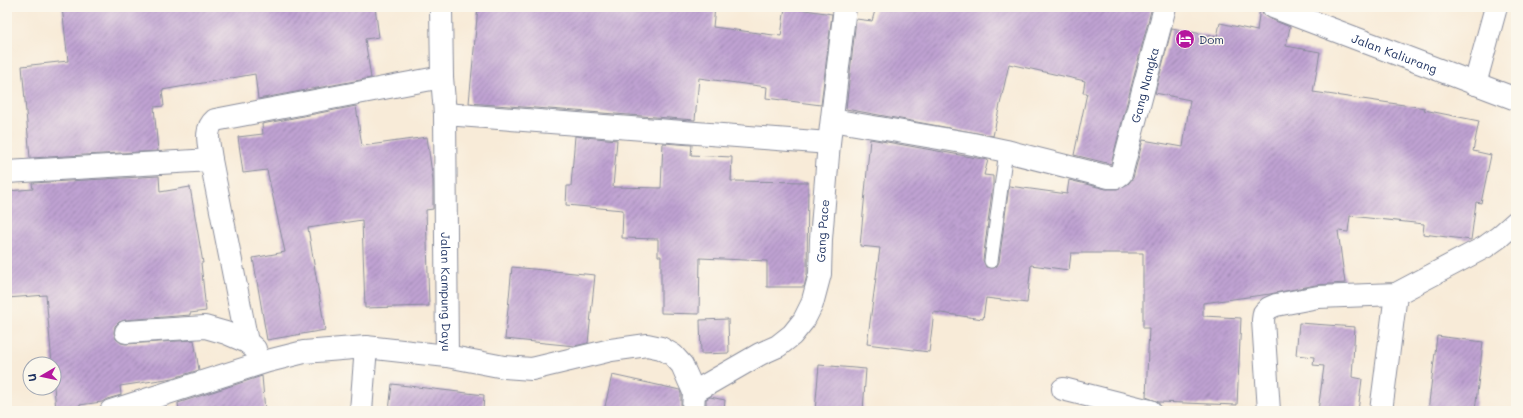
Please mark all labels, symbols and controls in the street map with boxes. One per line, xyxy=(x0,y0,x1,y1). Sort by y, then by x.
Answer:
hotel icon: Dom xyxy=(1174,28,1196,50)
street label: Jalan Kaliurang xyxy=(1350,30,1440,77)
place label: Dom xyxy=(1199,31,1224,47)
street label: Gang Nangka xyxy=(1127,45,1162,125)
street label: Gang Pace xyxy=(812,199,832,263)
street label: Jalan Kampung Dayu xyxy=(438,232,455,352)
north arrow xyxy=(22,356,62,396)
text: U xyxy=(24,373,40,383)

